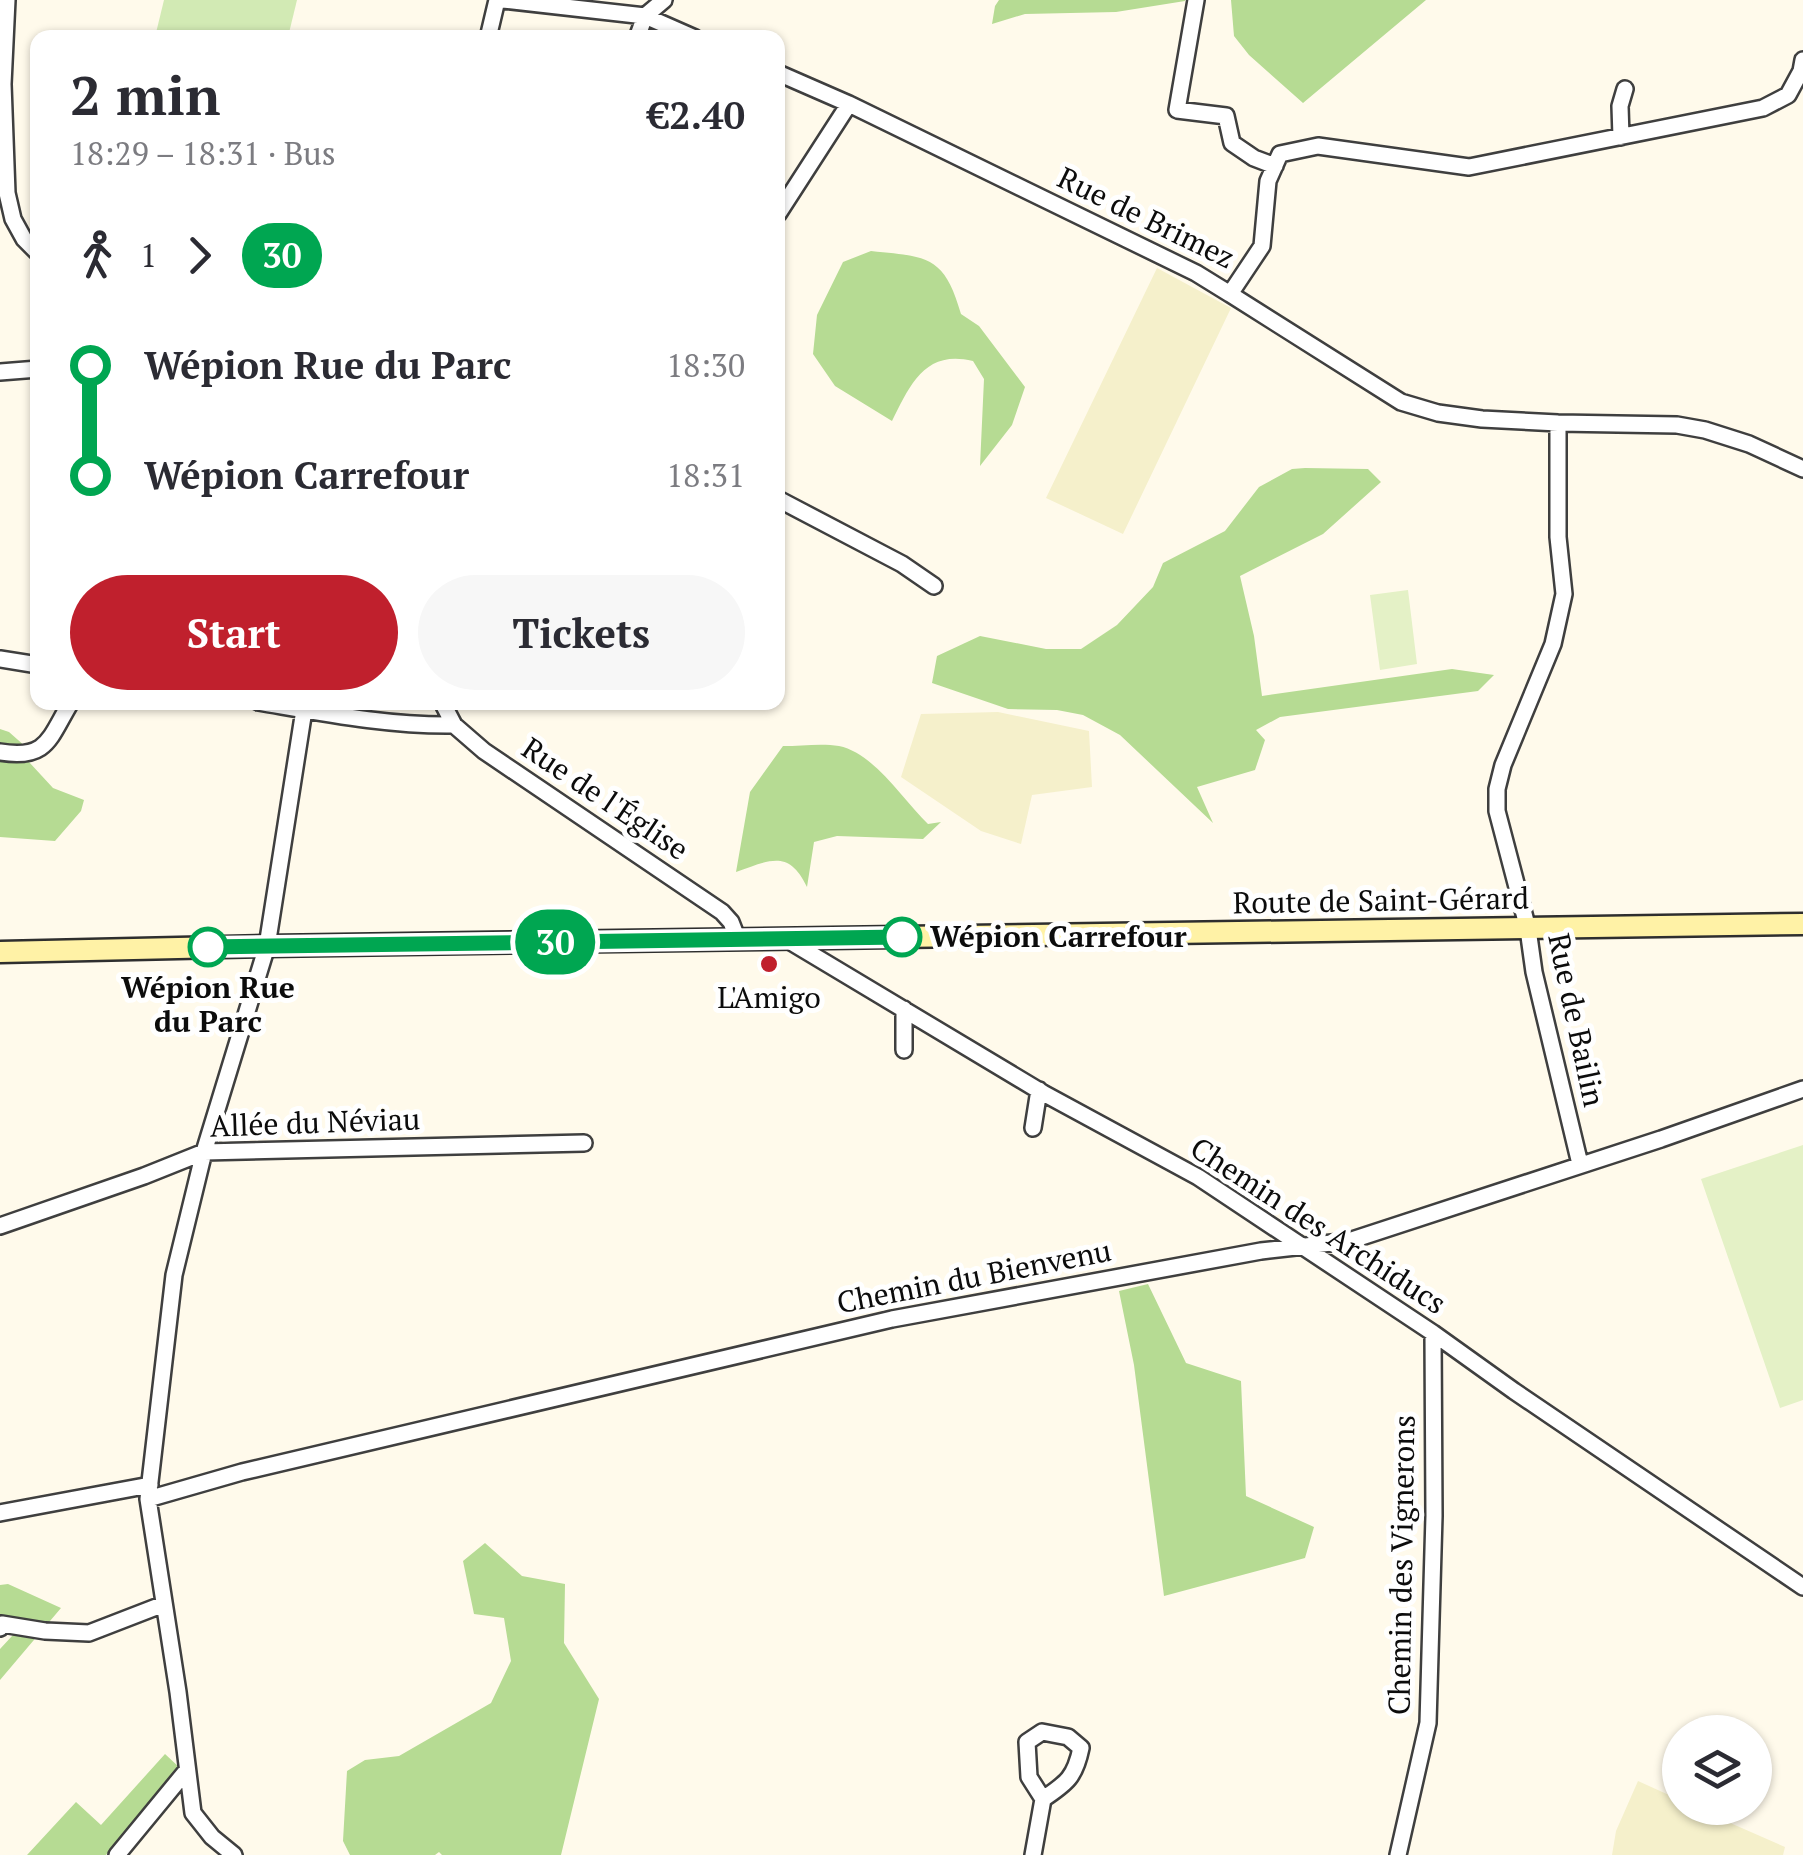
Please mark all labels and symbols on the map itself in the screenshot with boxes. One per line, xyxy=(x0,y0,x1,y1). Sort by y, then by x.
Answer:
street label: Rue de Brimez xyxy=(1051,157,1242,277)
street label: Rue de l'Église xyxy=(514,728,697,869)
street label: Route de Saint-Gérard xyxy=(1233,877,1529,923)
line badge: 30 xyxy=(510,910,600,974)
place label: Wépion Carrefour xyxy=(930,916,1187,956)
marker: Wépion Carrefour xyxy=(883,918,921,956)
marker: Wépion Rue du Parc xyxy=(189,928,227,966)
street label: Rue de Bailin xyxy=(1539,929,1615,1110)
marker: L'Amigo xyxy=(758,953,780,975)
place label: Wépion Rue du Parc xyxy=(121,967,295,1041)
place label: L'Amigo xyxy=(717,977,821,1017)
street label: Allée du Néviau xyxy=(209,1098,421,1146)
street label: Chemin des Archiducs xyxy=(1183,1128,1454,1323)
street label: Chemin du Bienvenu xyxy=(833,1230,1114,1322)
street label: Chemin des Vignerons xyxy=(1378,1414,1424,1715)

